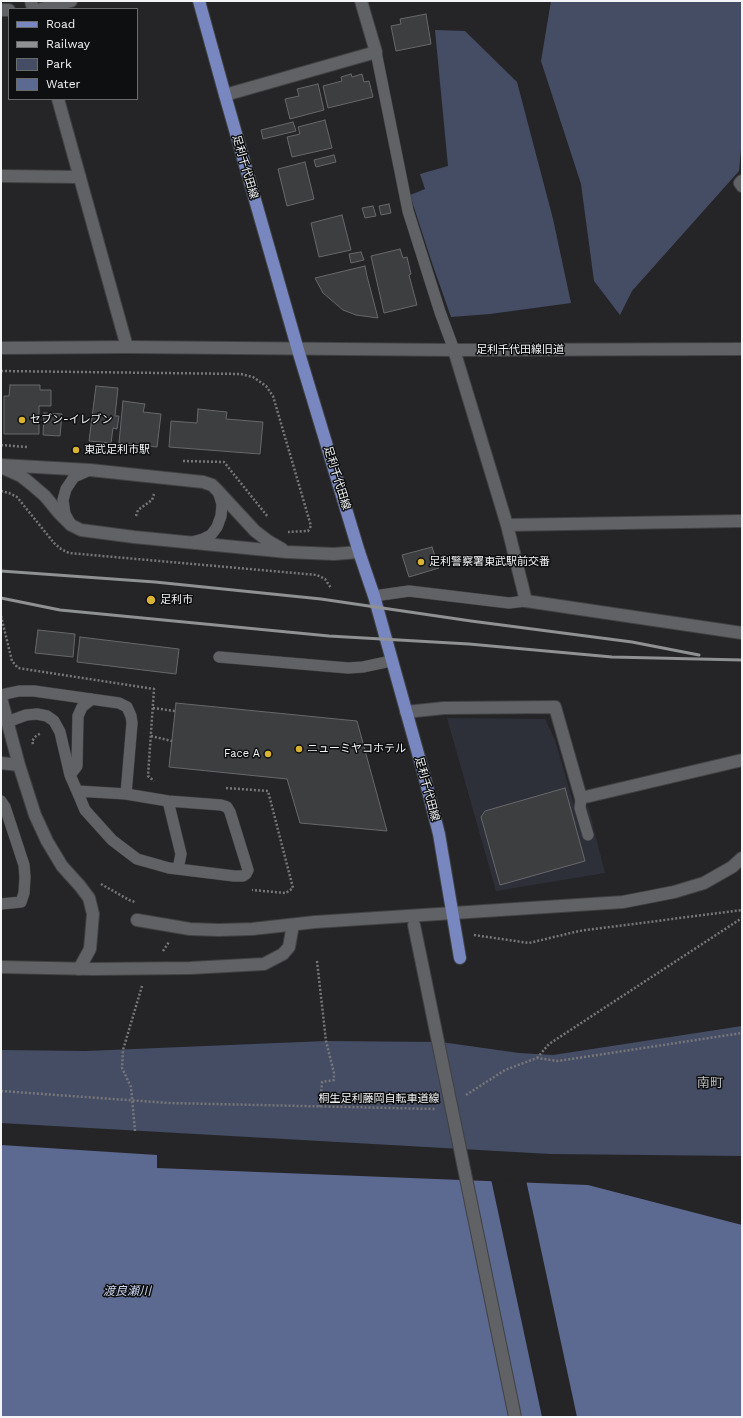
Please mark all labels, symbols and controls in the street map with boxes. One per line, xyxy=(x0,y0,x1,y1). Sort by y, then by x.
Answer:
legend xyxy=(8,8,138,100)
text: Road xyxy=(46,17,75,31)
text: Railway xyxy=(46,37,90,51)
text: Park xyxy=(46,57,72,71)
text: Water xyxy=(46,77,80,91)
street label: 足利千代田線 xyxy=(230,133,260,201)
street label: 足利千代田線旧道 xyxy=(476,343,564,357)
place label: セブン-イレブン xyxy=(30,413,113,427)
marker: セブン-イレブン xyxy=(17,415,27,425)
place label: 東武足利市駅 xyxy=(84,443,150,457)
marker: 東武足利市駅 xyxy=(71,445,81,455)
street label: 足利千代田線 xyxy=(321,445,353,511)
place label: 足利警察署東武駅前交番 xyxy=(429,555,550,569)
marker: 足利警察署東武駅前交番 xyxy=(416,557,426,567)
place label: 足利市 xyxy=(160,593,193,607)
marker: 足利市 xyxy=(145,594,157,606)
place label: ニューミヤコホテル xyxy=(307,742,406,756)
marker: ニューミヤコホテル xyxy=(294,744,304,754)
place label: Face A xyxy=(224,747,260,761)
marker: Face A xyxy=(263,749,273,759)
street label: 足利千代田線 xyxy=(412,755,442,823)
district label: 南町 xyxy=(697,1075,723,1091)
street label: 桐生足利藤岡自転車道線 xyxy=(319,1092,439,1106)
water label: 渡良瀬川 xyxy=(103,1284,151,1298)

